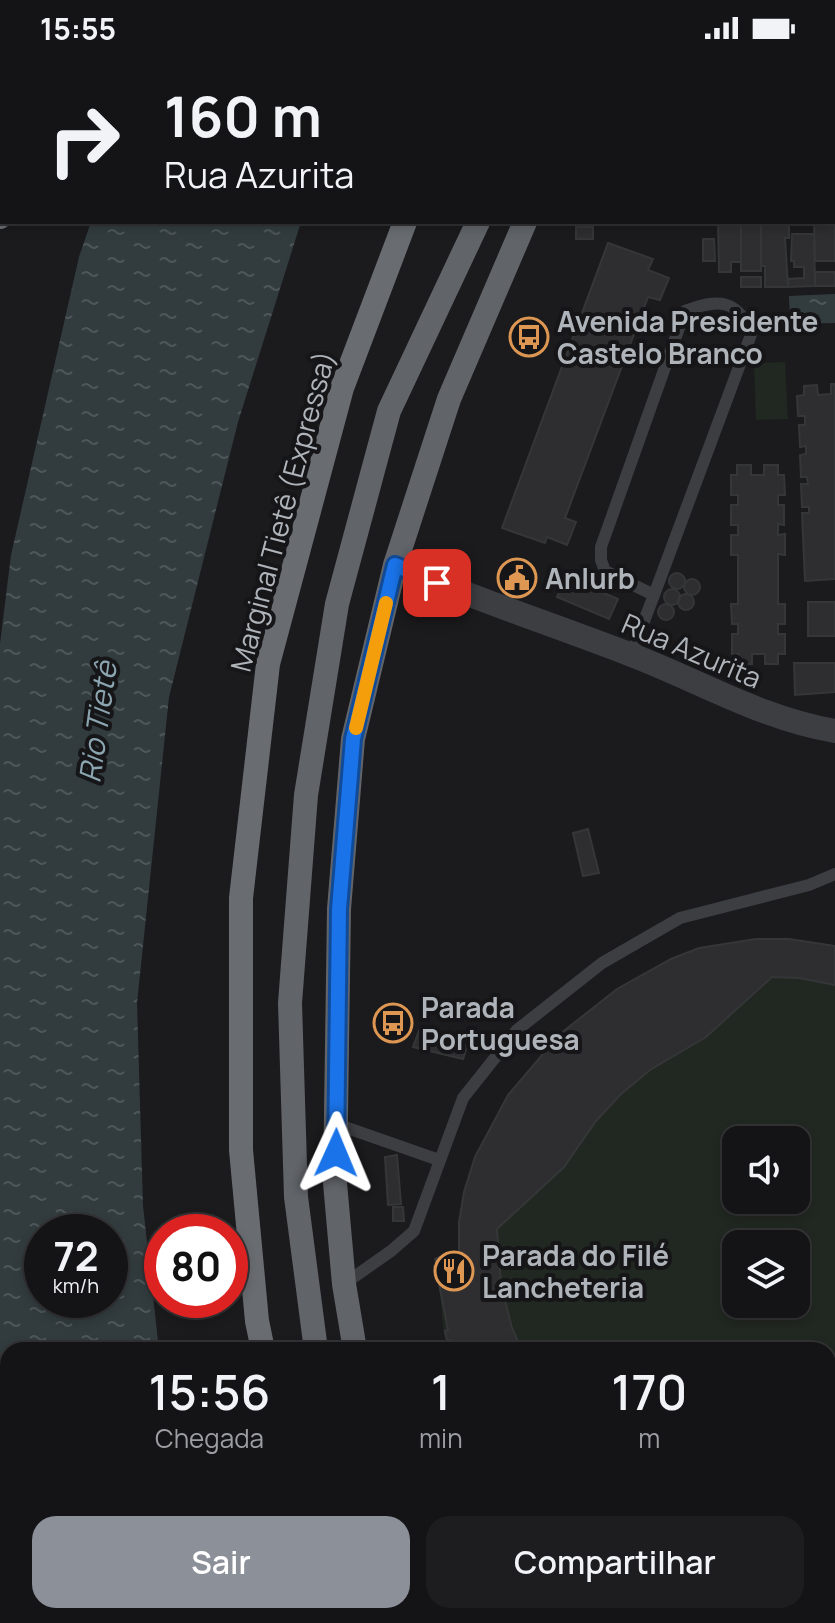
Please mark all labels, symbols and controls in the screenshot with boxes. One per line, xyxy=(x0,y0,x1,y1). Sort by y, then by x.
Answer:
text: 15:55 xyxy=(40,8,116,49)
text: 160 m xyxy=(164,77,322,154)
icon: right xyxy=(32,88,136,192)
text: Rua Azurita xyxy=(164,150,354,199)
place label: Avenida Presidente Castelo Branco xyxy=(557,302,818,372)
bus stop icon: Avenida Presidente Castelo Branco xyxy=(508,316,550,358)
street label: Marginal Tietê (Expressa) xyxy=(221,346,343,676)
pin xyxy=(403,549,471,617)
public building icon: Anlurb xyxy=(496,557,538,599)
place label: Anlurb xyxy=(545,559,635,597)
icon: arrive xyxy=(415,561,459,605)
street label: Rua Azurita xyxy=(616,604,768,696)
water label: Rio Tietê xyxy=(68,657,126,785)
place label: Parada Portuguesa xyxy=(421,988,580,1058)
bus stop icon: Parada Portuguesa xyxy=(372,1002,414,1044)
position arrow xyxy=(294,1111,378,1195)
map controls xyxy=(722,1126,810,1318)
button: sound xyxy=(722,1126,810,1214)
speed limit sign: 80 xyxy=(144,1214,248,1318)
text: 72 xyxy=(53,1228,99,1283)
button: layers xyxy=(722,1230,810,1318)
place label: Parada do Filé Lancheteria xyxy=(482,1236,669,1306)
restaurant icon: Parada do Filé Lancheteria xyxy=(433,1250,475,1292)
text: km/h xyxy=(53,1272,99,1299)
text: 15:56 xyxy=(149,1359,270,1424)
text: 1 xyxy=(431,1359,451,1424)
text: 170 xyxy=(611,1359,687,1424)
text: Chegada xyxy=(155,1420,264,1456)
text: min xyxy=(419,1420,463,1456)
text: m xyxy=(638,1420,660,1456)
button: Sair xyxy=(32,1516,410,1608)
button: Compartilhar xyxy=(426,1516,804,1608)

